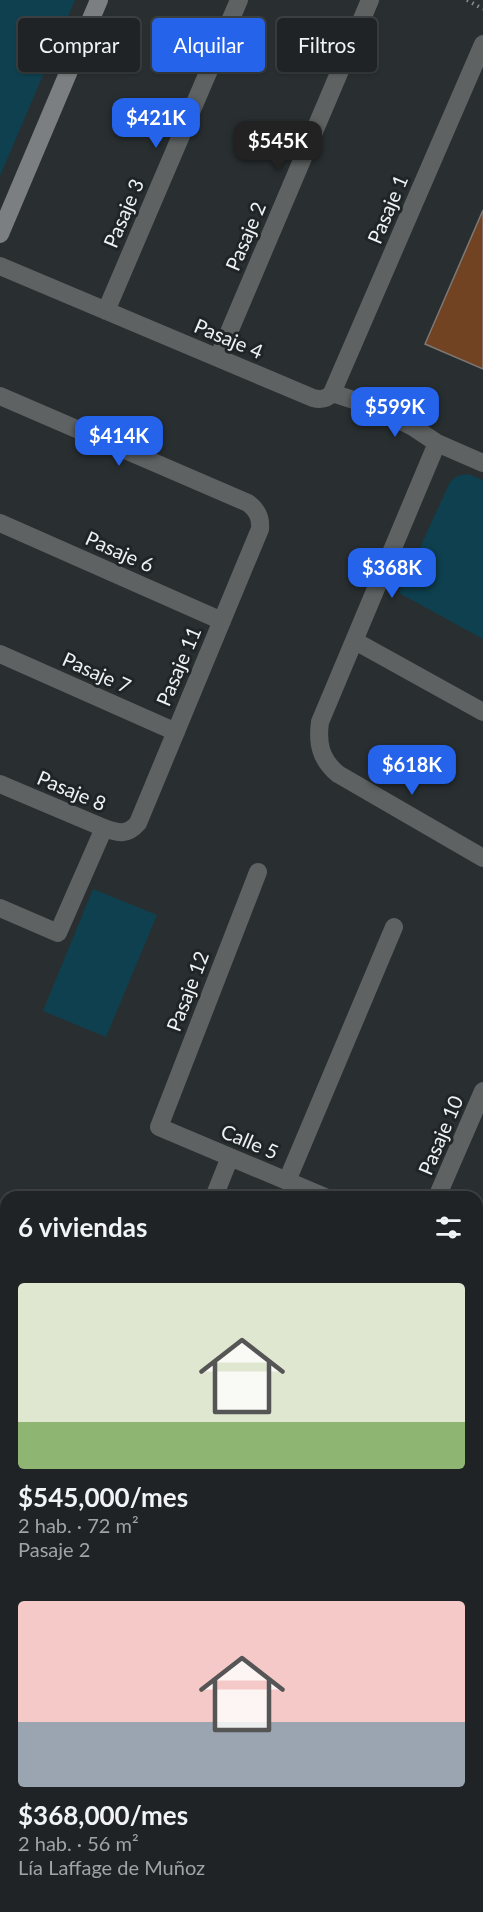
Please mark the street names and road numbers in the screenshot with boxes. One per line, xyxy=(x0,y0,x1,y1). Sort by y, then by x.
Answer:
street label: Pasaje 1 xyxy=(362,171,412,247)
street label: Pasaje 3 xyxy=(98,175,148,251)
street label: Pasaje 2 xyxy=(220,198,270,274)
street label: Pasaje 4 xyxy=(191,313,267,363)
street label: Pasaje 6 xyxy=(82,525,158,577)
street label: Pasaje 11 xyxy=(151,623,205,709)
street label: Pasaje 7 xyxy=(59,646,135,698)
street label: Pasaje 8 xyxy=(34,765,110,815)
street label: Pasaje 12 xyxy=(161,948,213,1034)
street label: Pasaje 10 xyxy=(413,1092,467,1178)
street label: Calle 5 xyxy=(218,1118,282,1164)

